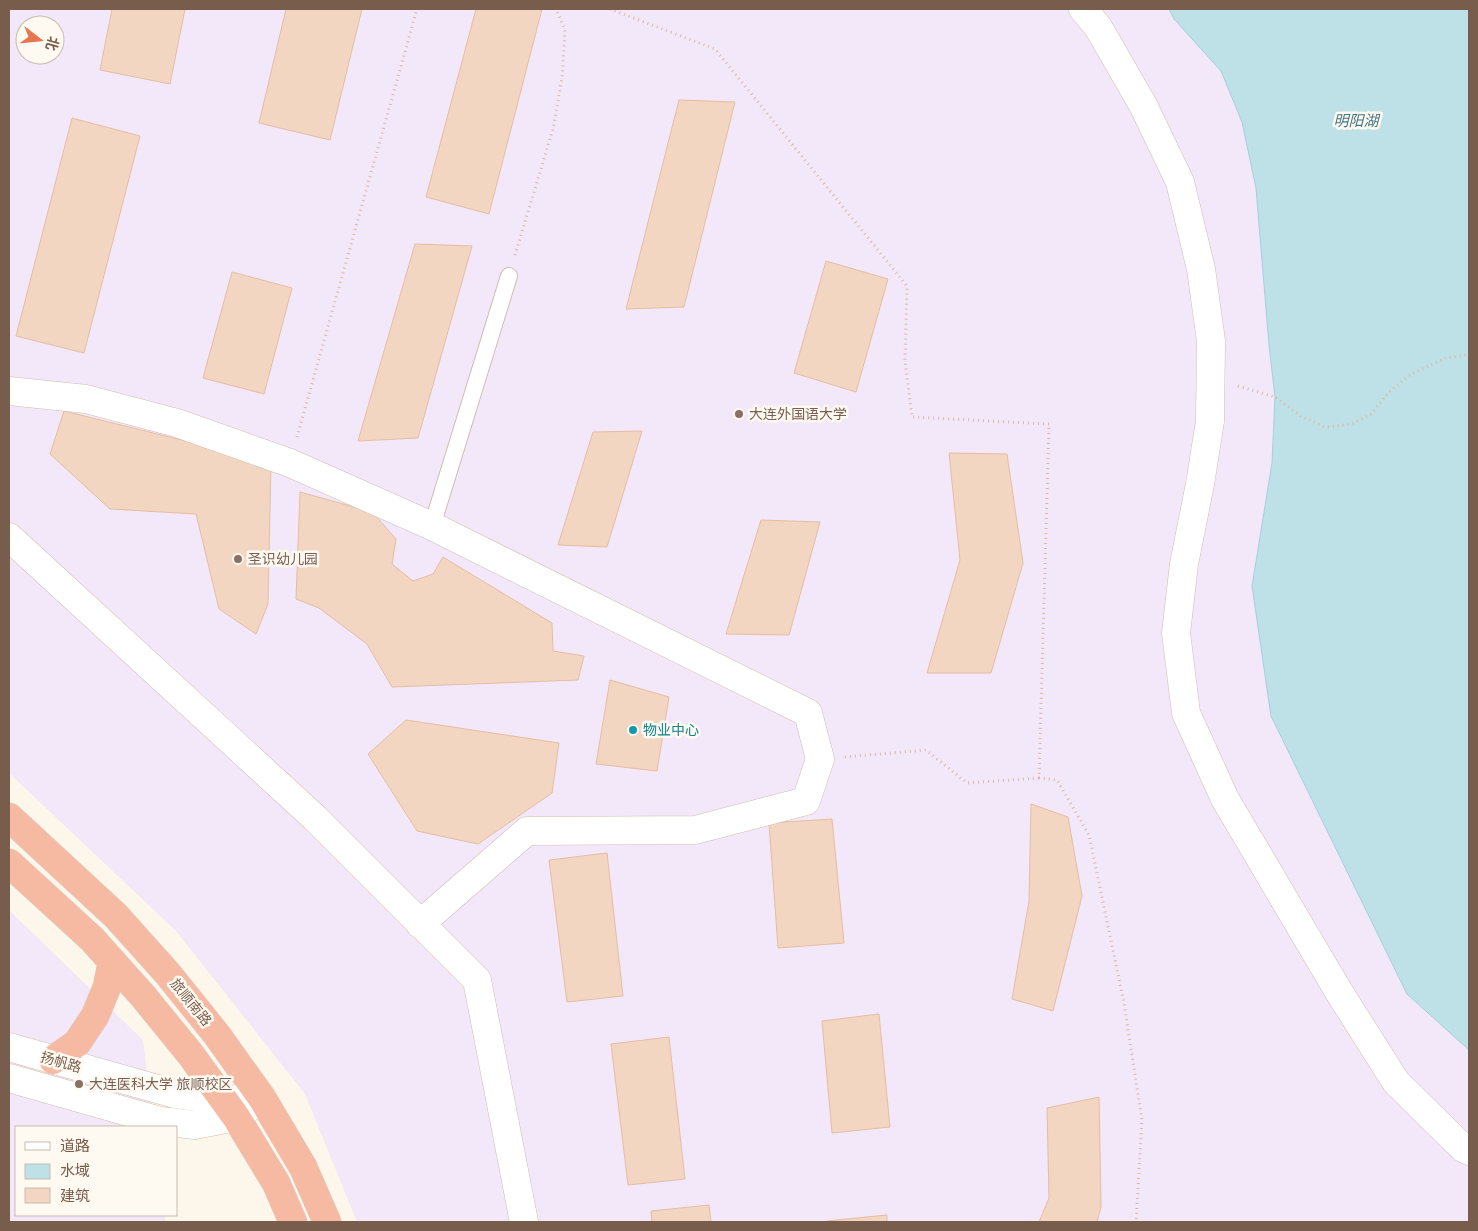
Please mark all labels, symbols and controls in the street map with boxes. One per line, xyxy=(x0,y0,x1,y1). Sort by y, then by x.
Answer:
north arrow xyxy=(15,15,65,65)
text: 北 xyxy=(43,35,62,53)
water label: 明阳湖 xyxy=(1333,112,1380,130)
place label: 大连外国语大学 xyxy=(749,406,847,422)
marker: 大连外国语大学 xyxy=(733,408,745,420)
place label: 圣识幼儿园 xyxy=(248,551,318,567)
marker: 圣识幼儿园 xyxy=(232,553,244,565)
place label: 物业中心 xyxy=(643,722,699,738)
marker: 物业中心 xyxy=(627,724,639,736)
street label: 旅顺南路 xyxy=(167,975,215,1029)
street label: 扬帆路 xyxy=(39,1049,83,1075)
place label: 大连医科大学 旅顺校区 xyxy=(89,1076,232,1092)
marker: 大连医科大学 旅顺校区 xyxy=(73,1078,85,1090)
legend xyxy=(15,1126,178,1216)
text: 道路 xyxy=(60,1137,90,1155)
text: 水域 xyxy=(60,1162,90,1180)
text: 建筑 xyxy=(60,1187,90,1205)

